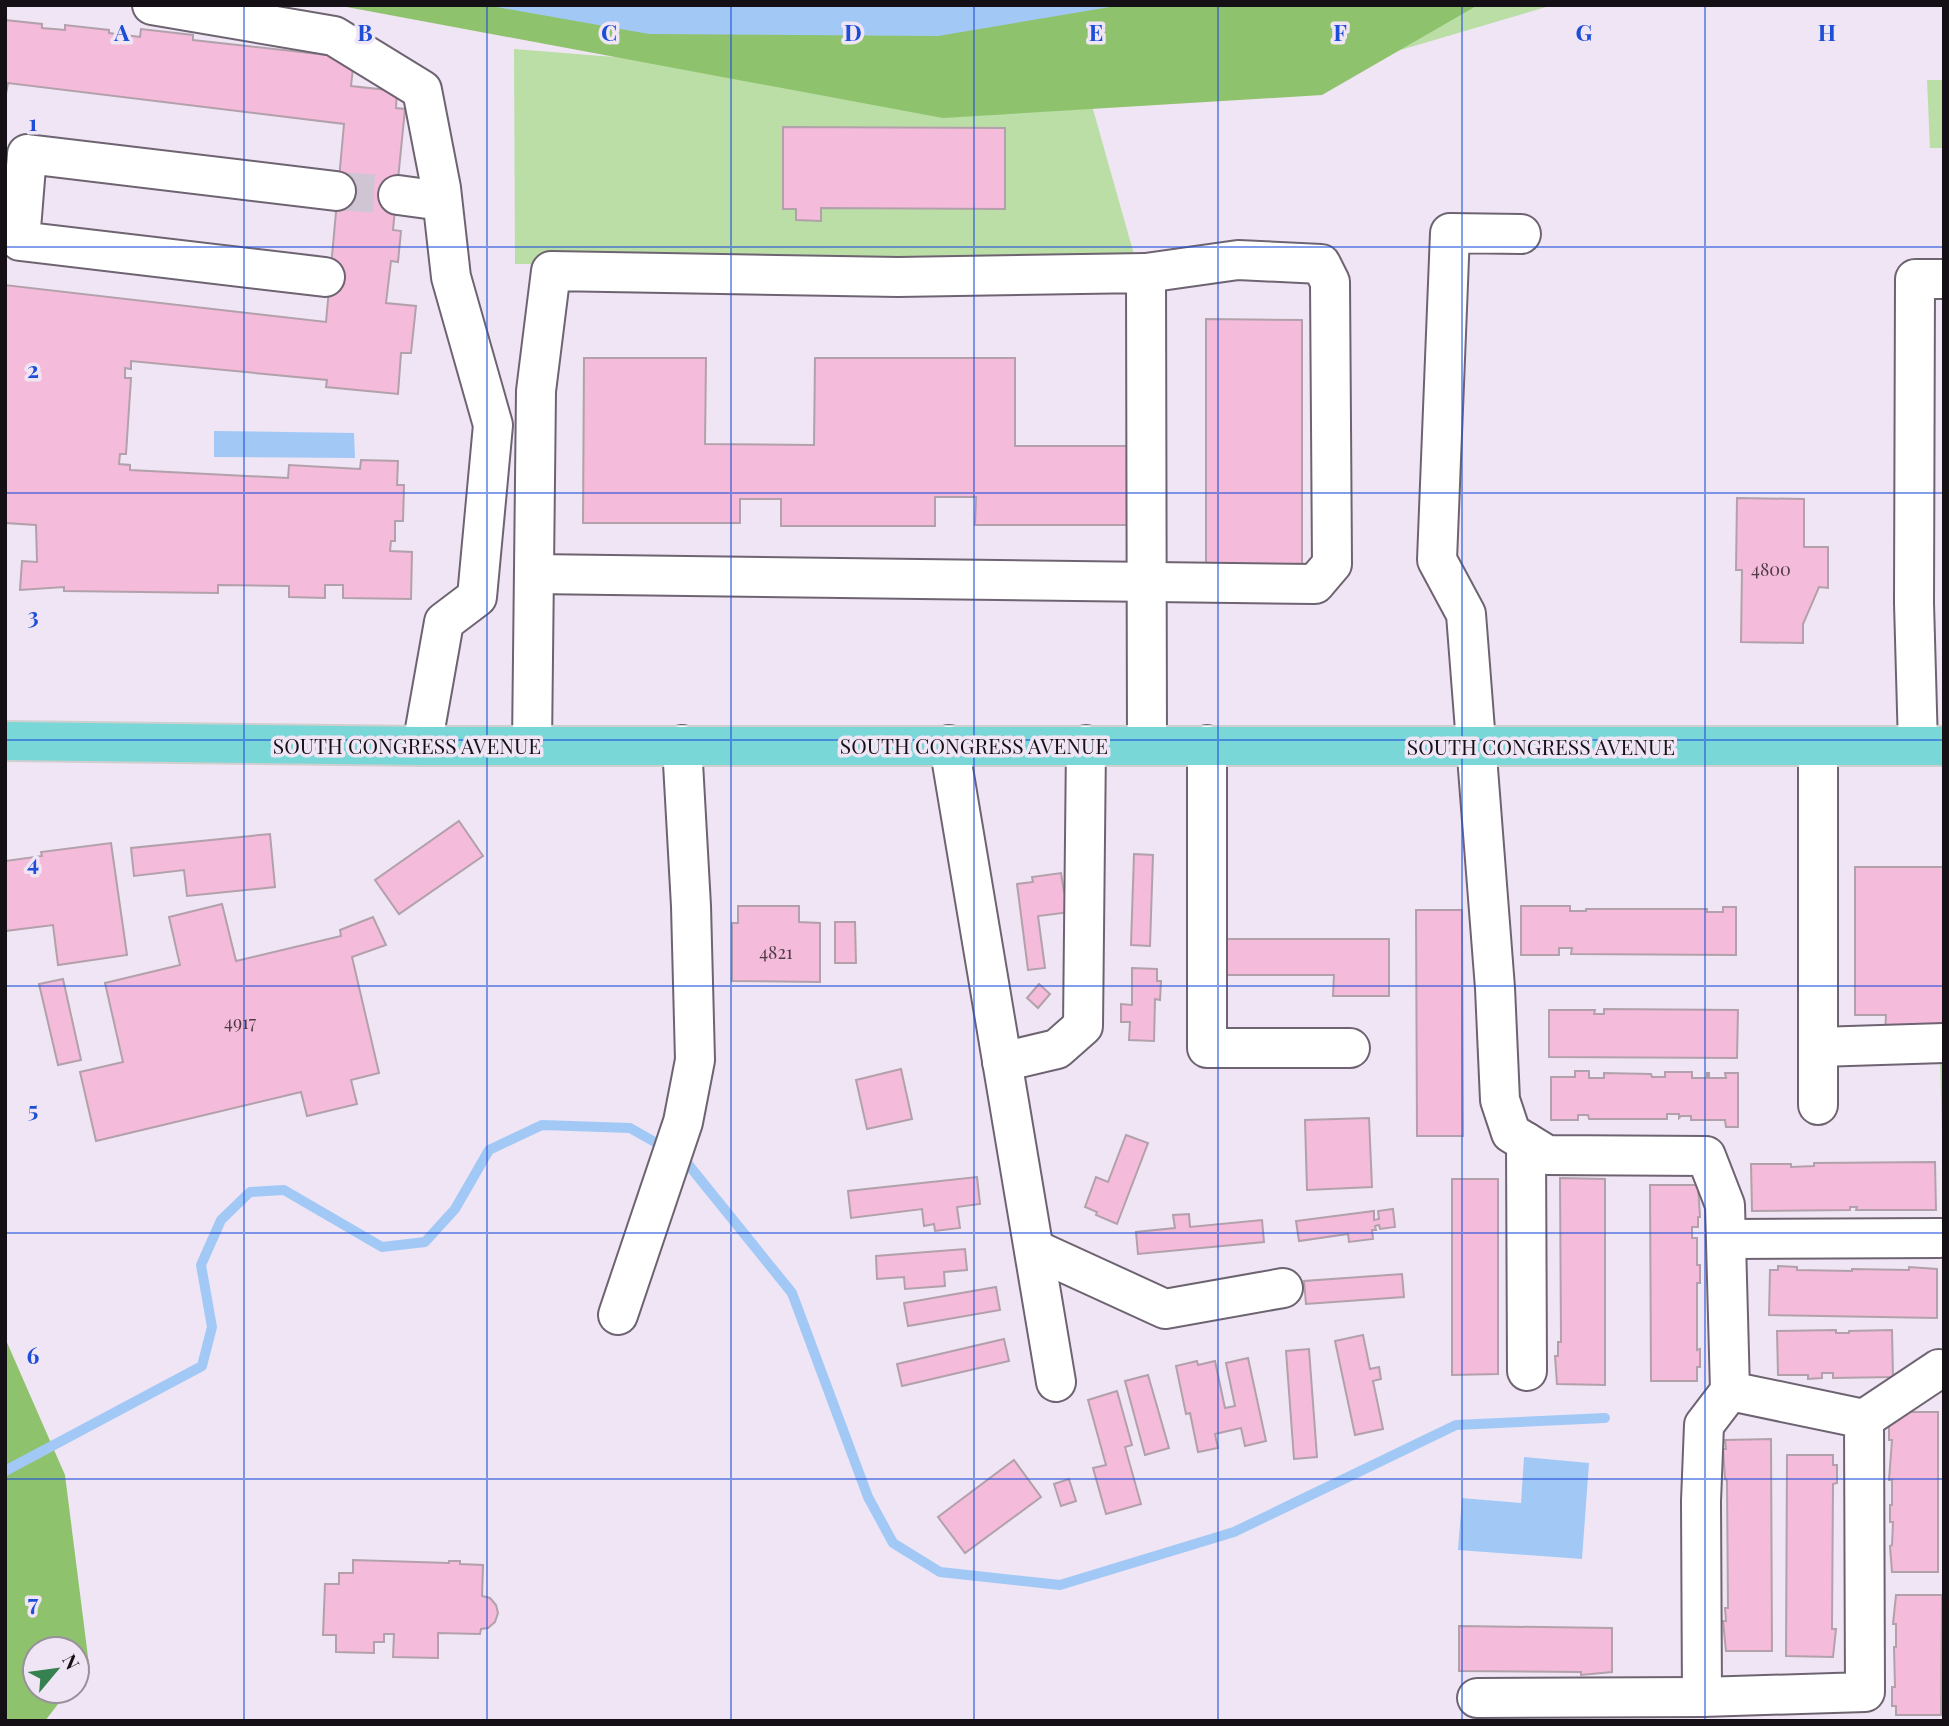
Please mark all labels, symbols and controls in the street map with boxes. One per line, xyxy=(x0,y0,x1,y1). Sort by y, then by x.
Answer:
text: A xyxy=(113,16,130,47)
text: B xyxy=(357,16,373,47)
text: C xyxy=(601,16,617,47)
text: D xyxy=(844,16,862,47)
text: E xyxy=(1089,16,1103,47)
text: F xyxy=(1333,16,1347,47)
text: G xyxy=(1576,16,1593,47)
text: H xyxy=(1818,16,1836,47)
text: 1 xyxy=(29,106,38,137)
text: 2 xyxy=(27,353,39,384)
house number: 4800 xyxy=(1751,557,1791,581)
text: 3 xyxy=(27,599,39,630)
street label: SOUTH CONGRESS AVENUE xyxy=(273,731,541,759)
street label: SOUTH CONGRESS AVENUE xyxy=(840,731,1108,759)
street label: SOUTH CONGRESS AVENUE xyxy=(1407,732,1675,760)
text: 4 xyxy=(27,846,39,877)
house number: 4821 xyxy=(759,940,793,964)
house number: 4917 xyxy=(224,1010,257,1034)
text: 5 xyxy=(28,1093,38,1124)
text: 6 xyxy=(27,1339,40,1370)
text: 7 xyxy=(28,1586,39,1617)
north arrow xyxy=(21,1635,91,1705)
text: N xyxy=(57,1649,87,1674)

